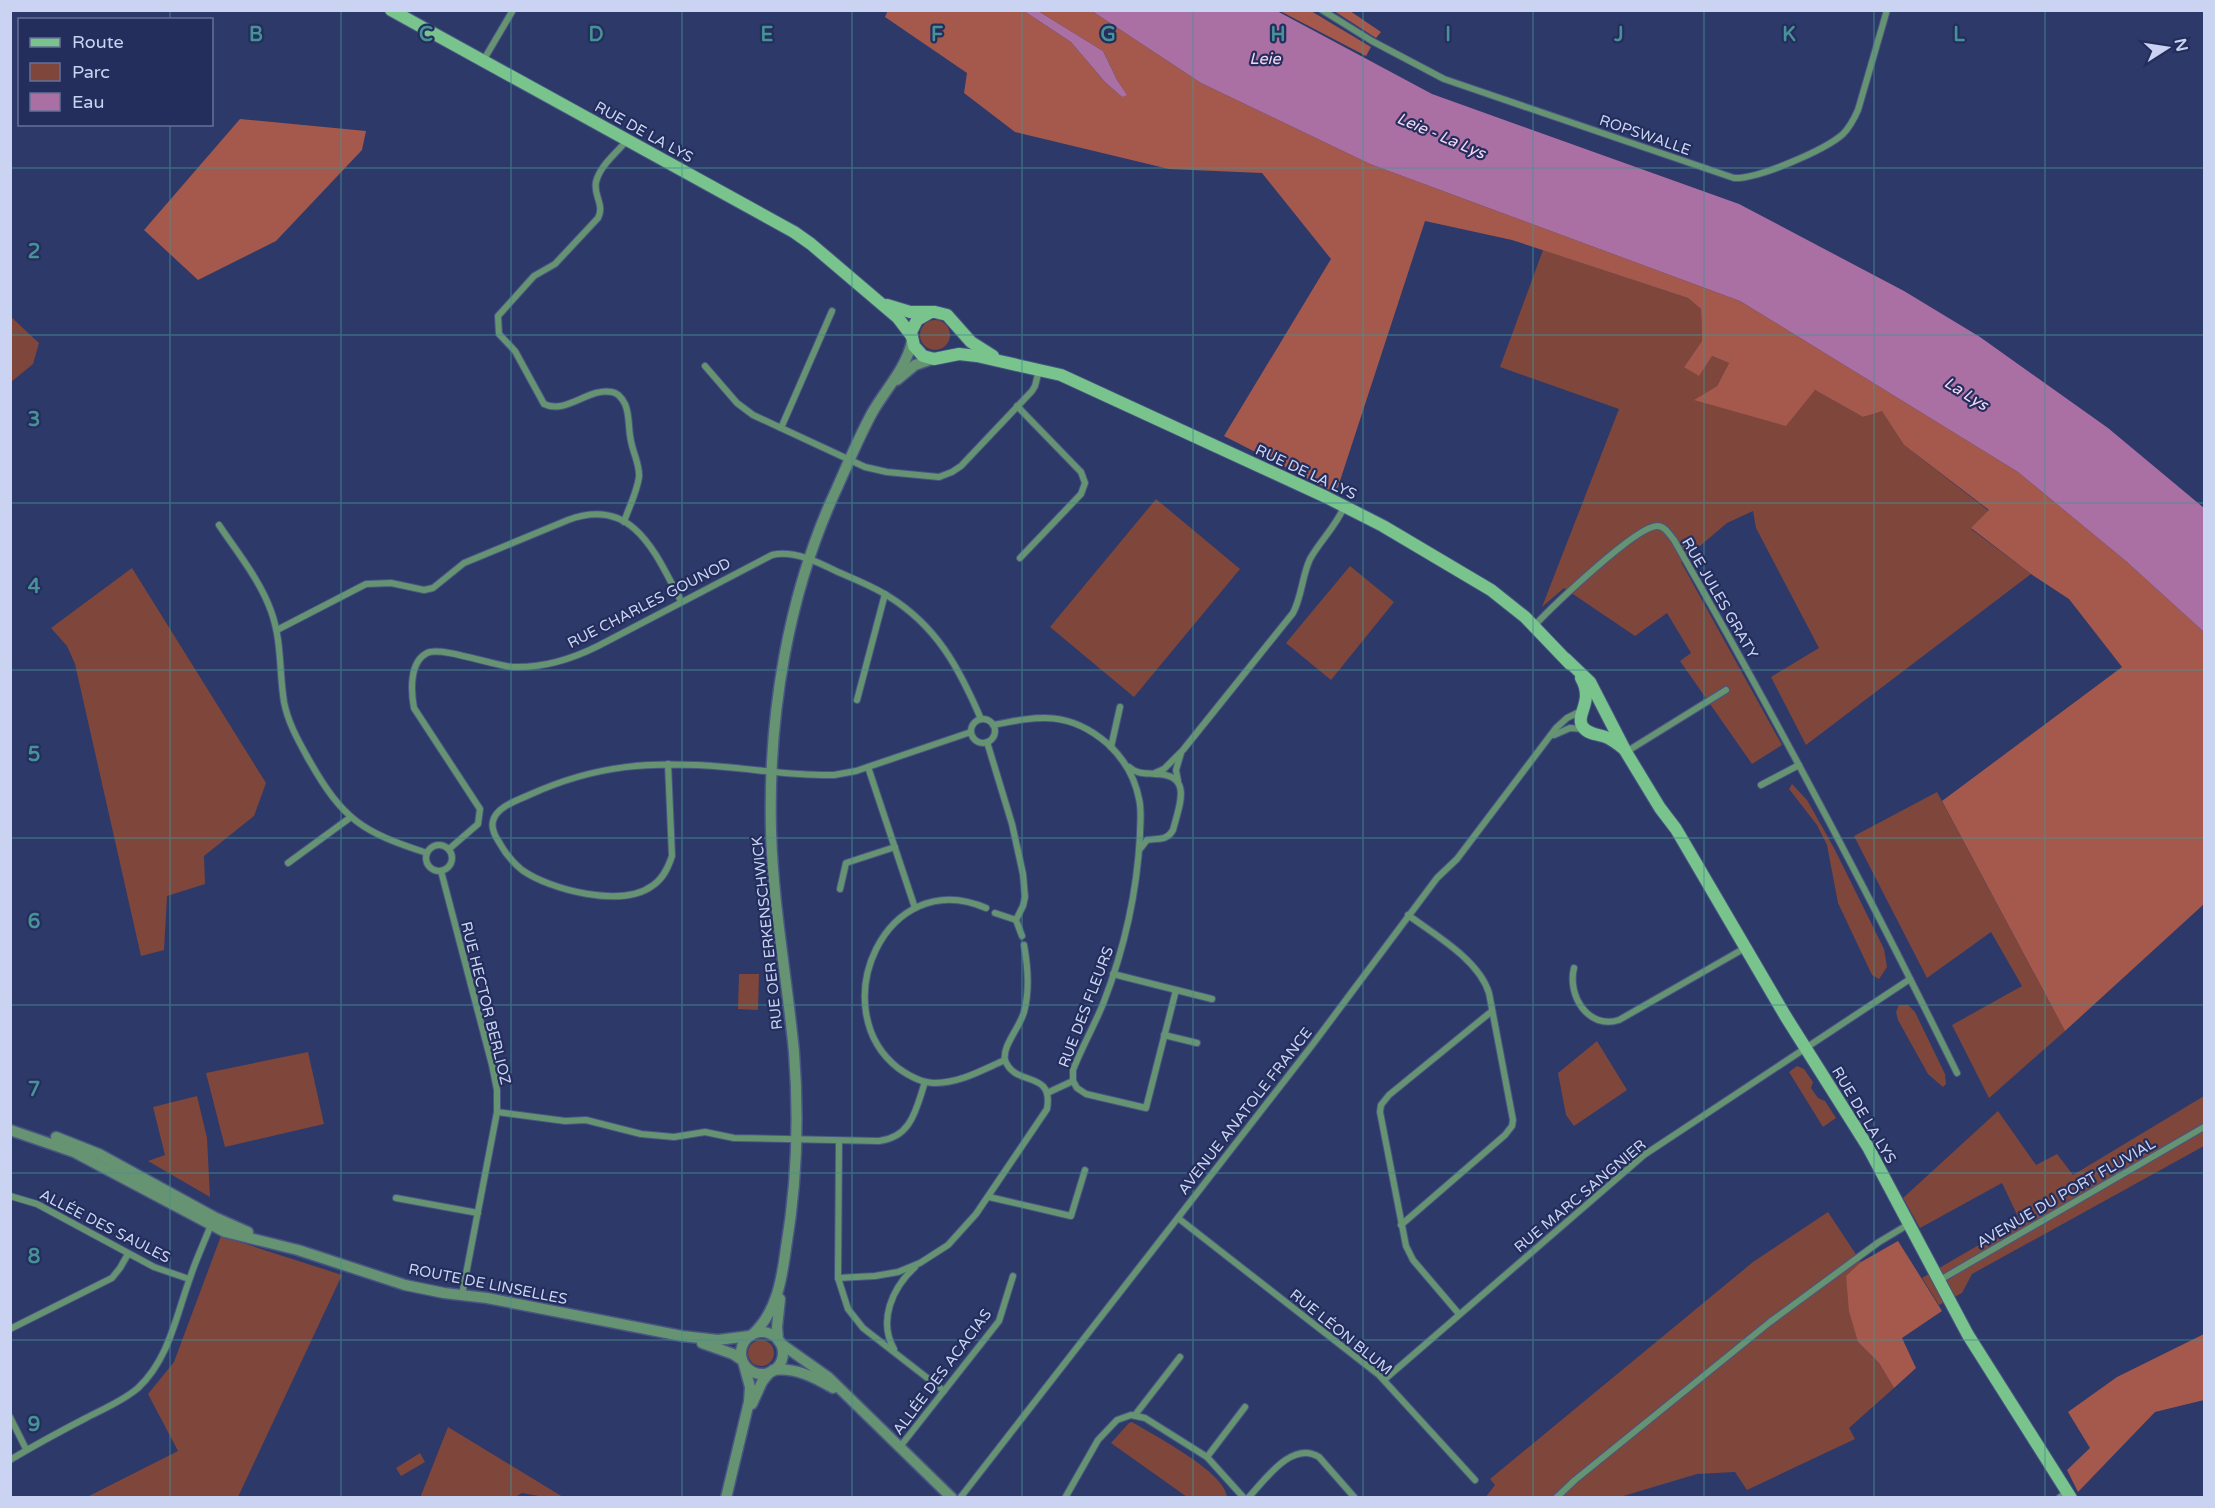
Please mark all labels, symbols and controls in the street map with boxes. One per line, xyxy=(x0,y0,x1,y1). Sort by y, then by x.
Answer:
legend xyxy=(18,18,213,126)
north arrow xyxy=(2137,18,2197,78)
text: B xyxy=(249,23,263,47)
text: C xyxy=(419,23,433,47)
text: D xyxy=(588,23,604,47)
text: E xyxy=(761,23,774,47)
text: F xyxy=(931,23,943,47)
text: G xyxy=(1100,23,1116,47)
text: H xyxy=(1270,23,1286,47)
text: I xyxy=(1445,23,1451,47)
text: J xyxy=(1613,23,1624,47)
text: K xyxy=(1782,23,1796,47)
text: L xyxy=(1953,23,1965,47)
text: Route xyxy=(72,31,124,53)
text: N xyxy=(2170,37,2192,53)
water label: Leie xyxy=(1249,49,1282,69)
text: Parc xyxy=(72,61,110,83)
text: Eau xyxy=(72,91,104,113)
street label: RUE DE LA LYS xyxy=(592,98,696,166)
water label: Leie - La Lys xyxy=(1394,108,1489,164)
street label: ROPSWALLE xyxy=(1597,111,1693,159)
text: 2 xyxy=(28,240,40,264)
water label: La Lys xyxy=(1940,373,1993,416)
text: 3 xyxy=(28,408,40,432)
street label: RUE DE LA LYS xyxy=(1252,441,1360,503)
street label: RUE JULES GRATY xyxy=(1678,534,1762,662)
street label: RUE CHARLES GOUNOD xyxy=(564,554,734,652)
text: 4 xyxy=(28,575,41,599)
text: 5 xyxy=(28,743,40,767)
street label: RUE OER ERKENSCHWICK xyxy=(748,835,786,1031)
text: 6 xyxy=(28,910,40,934)
street label: RUE HECTOR BERLIOZ xyxy=(457,920,515,1086)
street label: RUE DES FLEURS xyxy=(1055,944,1117,1070)
street label: AVENUE ANATOLE FRANCE xyxy=(1174,1024,1316,1198)
street label: RUE DE LA LYS xyxy=(1828,1063,1900,1167)
text: 7 xyxy=(28,1078,40,1102)
street label: AVENUE DU PORT FLUVIAL xyxy=(1973,1134,2159,1252)
street label: RUE MARC SANGNIER xyxy=(1510,1136,1650,1256)
street label: ALLÉE DES SAULES xyxy=(37,1185,173,1267)
text: 8 xyxy=(28,1245,40,1269)
street label: ROUTE DE LINSELLES xyxy=(407,1260,569,1308)
street label: RUE LÉON BLUM xyxy=(1286,1285,1396,1379)
street label: ALLÉE DES ACACIAS xyxy=(889,1305,995,1439)
text: 9 xyxy=(28,1413,40,1437)

